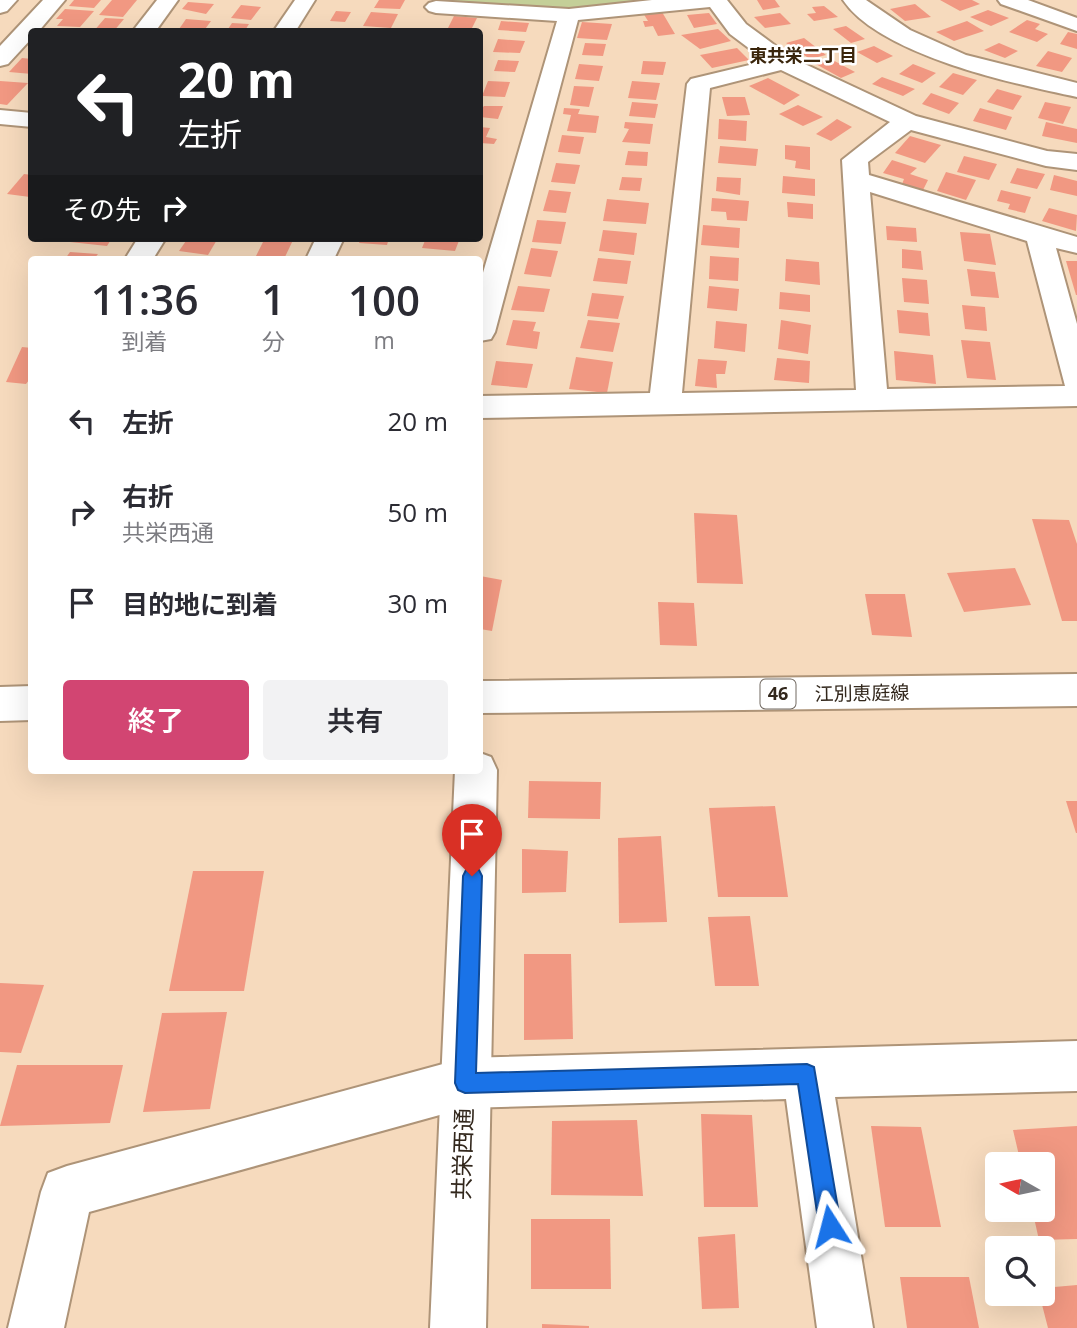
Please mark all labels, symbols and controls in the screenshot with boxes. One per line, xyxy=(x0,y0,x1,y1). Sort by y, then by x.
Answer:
district label: 東共栄二丁目 xyxy=(749,43,857,67)
text: 20 m xyxy=(178,46,295,112)
icon: left xyxy=(63,56,154,147)
text: 左折 xyxy=(178,112,242,155)
icon: right xyxy=(155,189,193,227)
text: その先 xyxy=(63,191,141,227)
text: 11:36 xyxy=(91,270,198,327)
text: 1 xyxy=(261,270,285,327)
text: 100 xyxy=(348,271,420,328)
text: m xyxy=(373,324,395,356)
text: 到着 xyxy=(122,325,168,357)
text: 分 xyxy=(262,325,285,357)
icon: left xyxy=(63,402,101,440)
text: 20 m xyxy=(387,403,448,439)
text: 左折 xyxy=(122,404,174,440)
text: 右折 xyxy=(122,478,174,514)
icon: right xyxy=(63,493,101,531)
text: 50 m xyxy=(387,494,448,530)
text: 共栄西通 xyxy=(122,516,214,548)
icon: arrive xyxy=(63,584,101,622)
text: 30 m xyxy=(387,585,448,621)
text: 目的地に到着 xyxy=(122,586,278,622)
street label: 江別恵庭線 xyxy=(814,679,910,707)
button: 終了 xyxy=(63,680,249,760)
button: 共有 xyxy=(263,680,448,760)
road number: 46 xyxy=(760,680,796,708)
pin xyxy=(442,804,502,876)
icon: arrive xyxy=(453,815,491,853)
street label: 共栄西通 xyxy=(444,1107,480,1200)
north arrow xyxy=(985,1152,1055,1222)
map controls xyxy=(985,1152,1055,1306)
position arrow xyxy=(793,1189,867,1263)
button: search xyxy=(985,1236,1055,1306)

